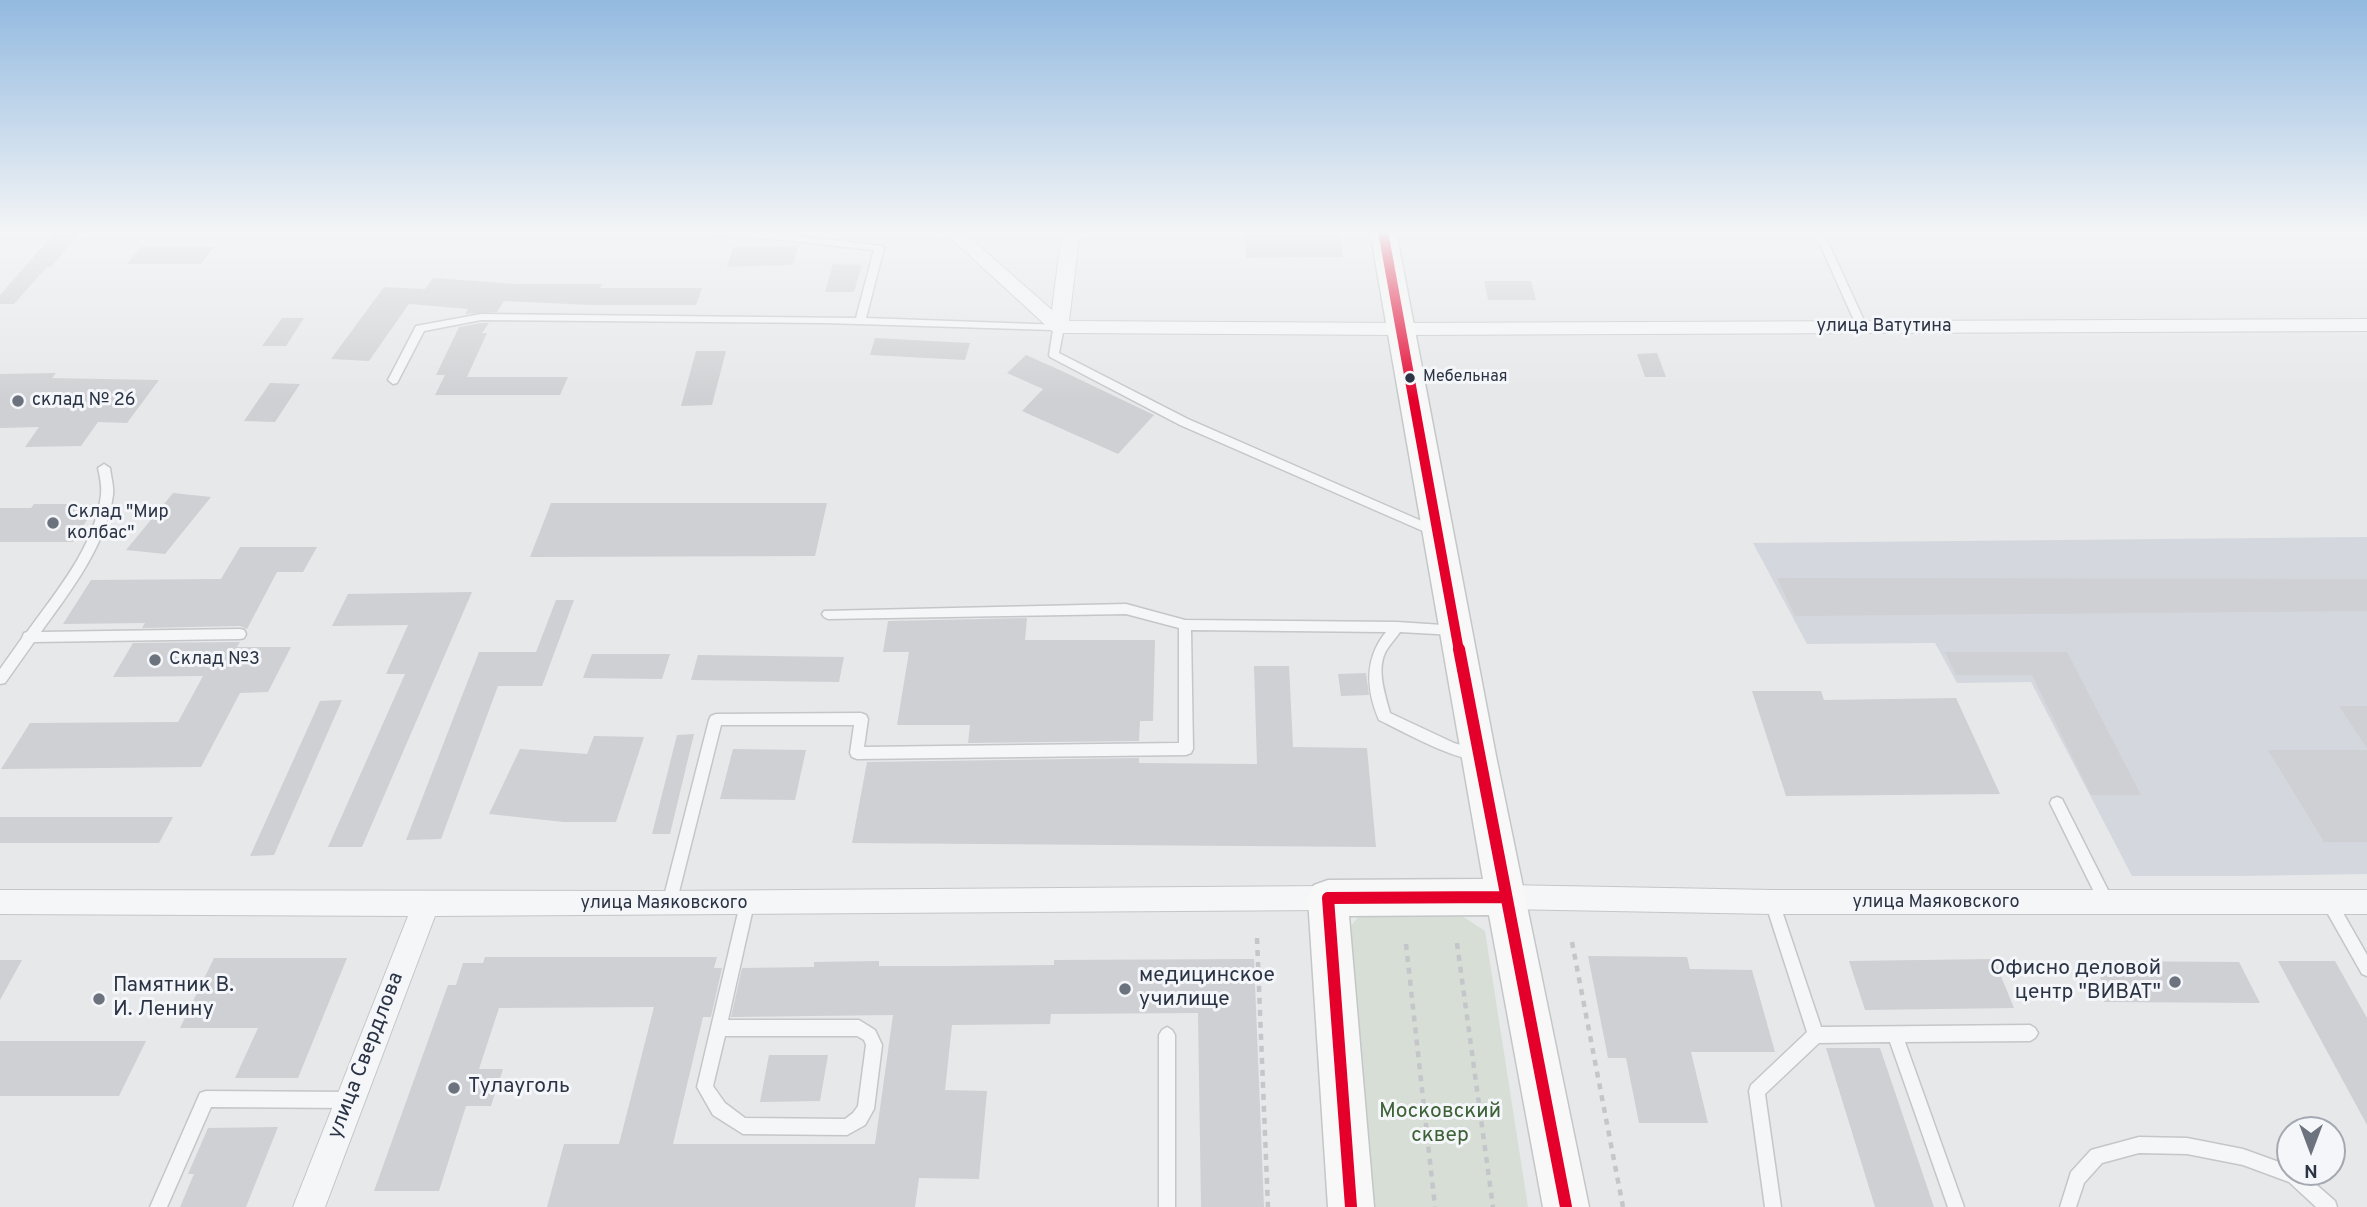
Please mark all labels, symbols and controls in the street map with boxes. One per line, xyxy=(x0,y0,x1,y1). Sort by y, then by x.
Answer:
street label: улица Ватутина xyxy=(1816,316,1952,338)
place label: Мебельная xyxy=(1423,368,1508,388)
marker: Мебельная xyxy=(1403,371,1417,385)
place label: склад № 26 xyxy=(32,390,135,412)
marker: склад № 26 xyxy=(10,393,26,409)
place label: Склад "Мир колбас" xyxy=(67,502,169,544)
marker: Склад "Мир колбас" xyxy=(45,515,61,531)
place label: Склад №3 xyxy=(169,649,260,671)
marker: Склад №3 xyxy=(147,652,163,668)
street label: улица Маяковского xyxy=(1852,892,2020,914)
street label: улица Маяковского xyxy=(580,893,748,915)
place label: Офисно деловой центр "ВИВАТ" xyxy=(1990,957,2161,1007)
place label: медицинское училище xyxy=(1139,964,1275,1014)
street label: улица Свердлова xyxy=(324,969,410,1143)
place label: Памятник В. И. Ленину xyxy=(113,974,234,1024)
marker: Офисно деловой центр "ВИВАТ" xyxy=(2167,974,2183,990)
marker: медицинское училище xyxy=(1117,981,1133,997)
marker: Памятник В. И. Ленину xyxy=(91,991,107,1007)
place label: Тулауголь xyxy=(468,1075,570,1101)
marker: Тулауголь xyxy=(446,1080,462,1096)
park label: Московский сквер xyxy=(1379,1100,1501,1150)
north arrow xyxy=(2276,1116,2346,1186)
text: N xyxy=(2304,1158,2318,1182)

